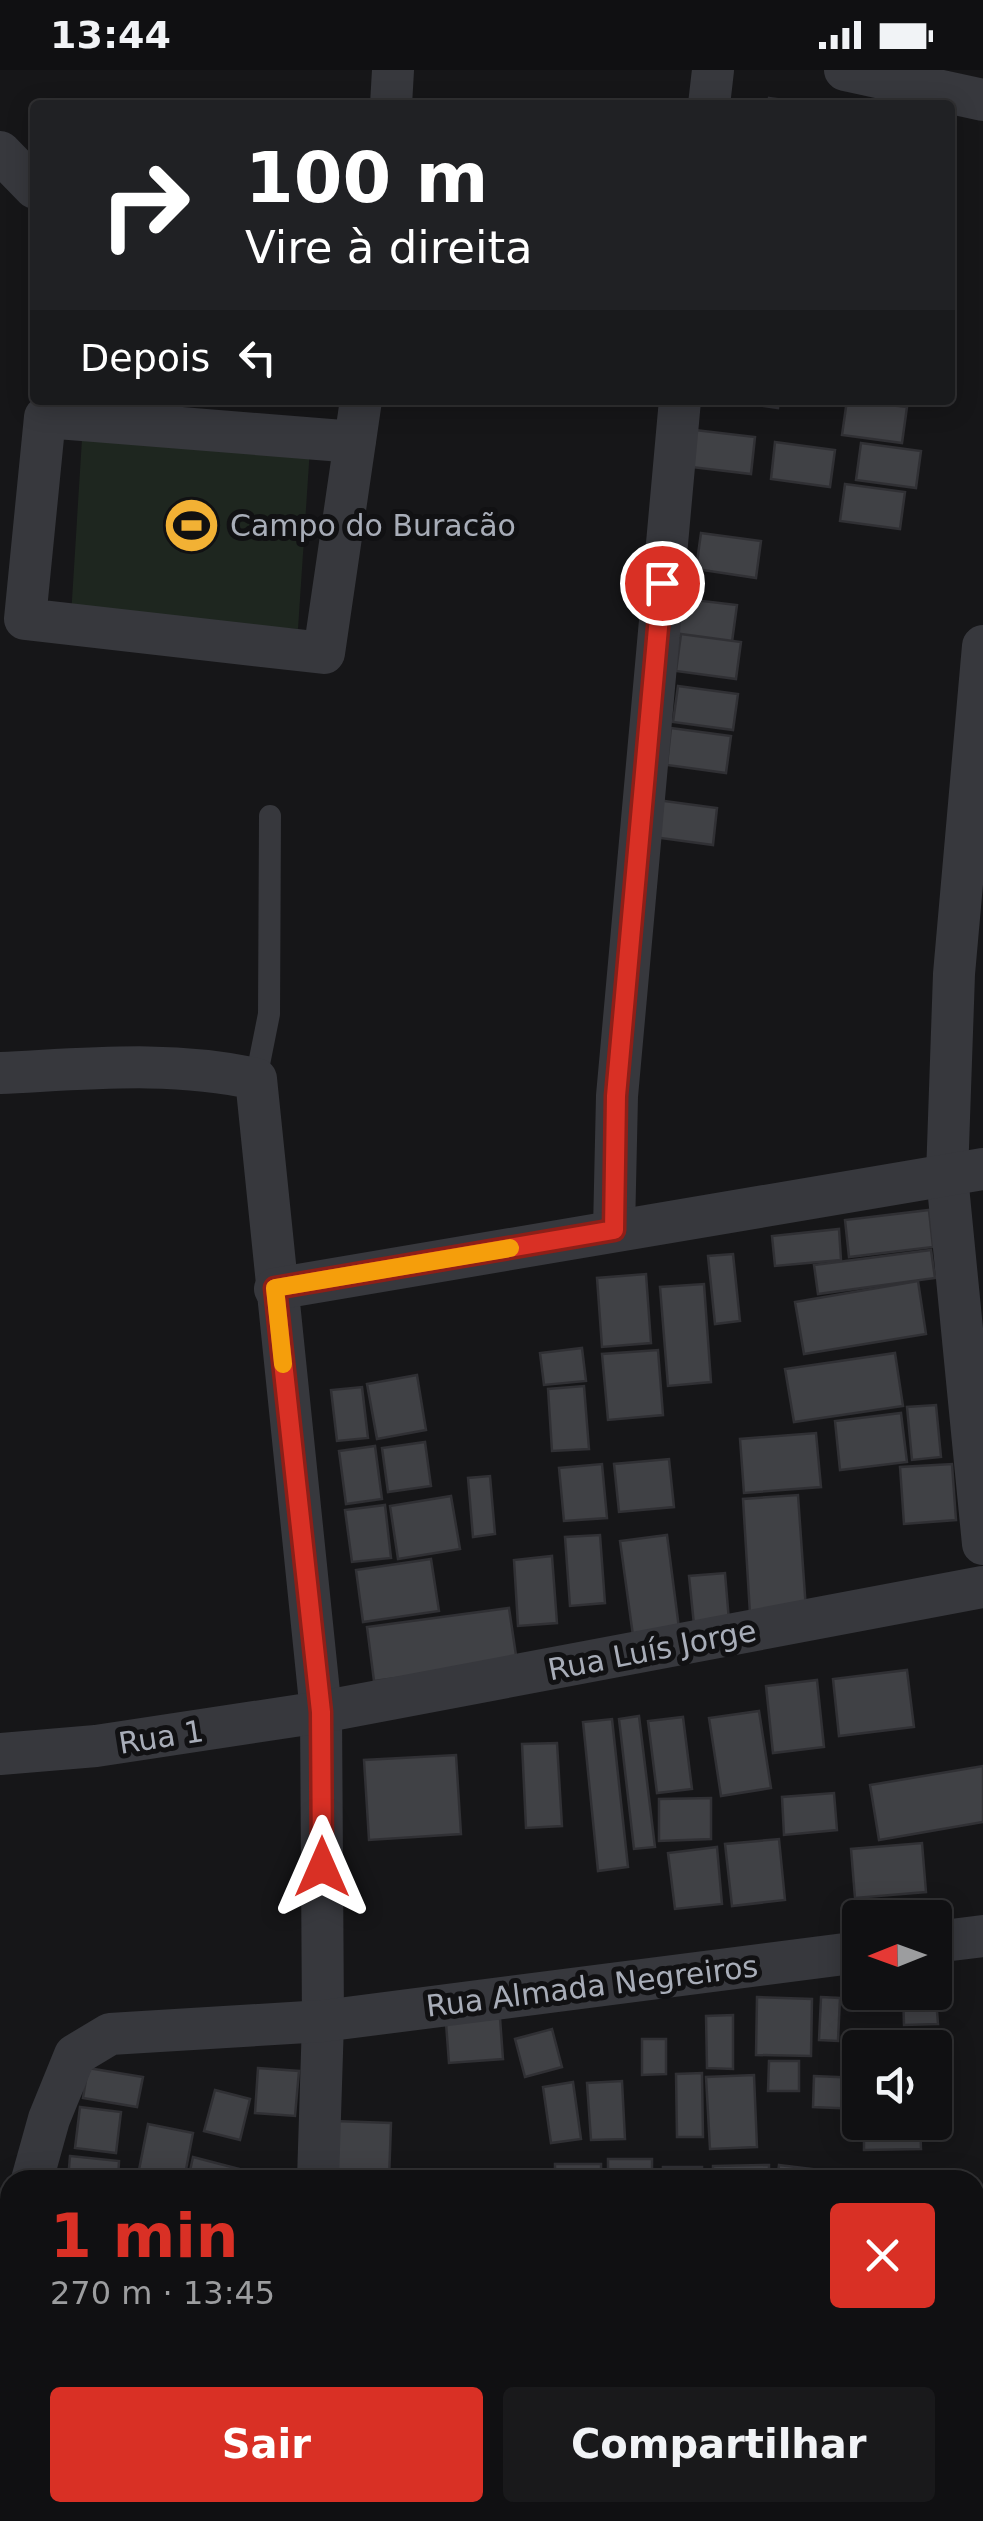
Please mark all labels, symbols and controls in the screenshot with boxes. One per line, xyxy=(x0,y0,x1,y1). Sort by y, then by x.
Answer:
text: 13:44 xyxy=(50,13,171,57)
text: 100 m xyxy=(245,137,488,219)
icon: right xyxy=(80,140,210,270)
text: Vire à direita xyxy=(245,221,533,274)
icon: left xyxy=(230,330,285,385)
text: Depois xyxy=(80,336,210,380)
sports icon: Campo do Buracão xyxy=(161,495,221,555)
place label: Campo do Buracão xyxy=(230,508,516,543)
pin xyxy=(620,541,705,626)
icon: arrive xyxy=(635,556,690,611)
street label: Rua Luís Jorge xyxy=(545,1613,759,1687)
street label: Rua 1 xyxy=(116,1713,206,1761)
position arrow xyxy=(270,1815,374,1919)
north arrow xyxy=(842,1900,952,2010)
map controls xyxy=(842,1900,952,2140)
street label: Rua Almada Negreiros xyxy=(424,1948,760,2024)
button: sound xyxy=(842,2030,952,2140)
text: 1 min xyxy=(50,2201,238,2271)
button: close xyxy=(830,2203,935,2308)
text: 270 m · 13:45 xyxy=(50,2274,275,2312)
button: Sair xyxy=(50,2387,483,2502)
button: Compartilhar xyxy=(503,2387,935,2502)

